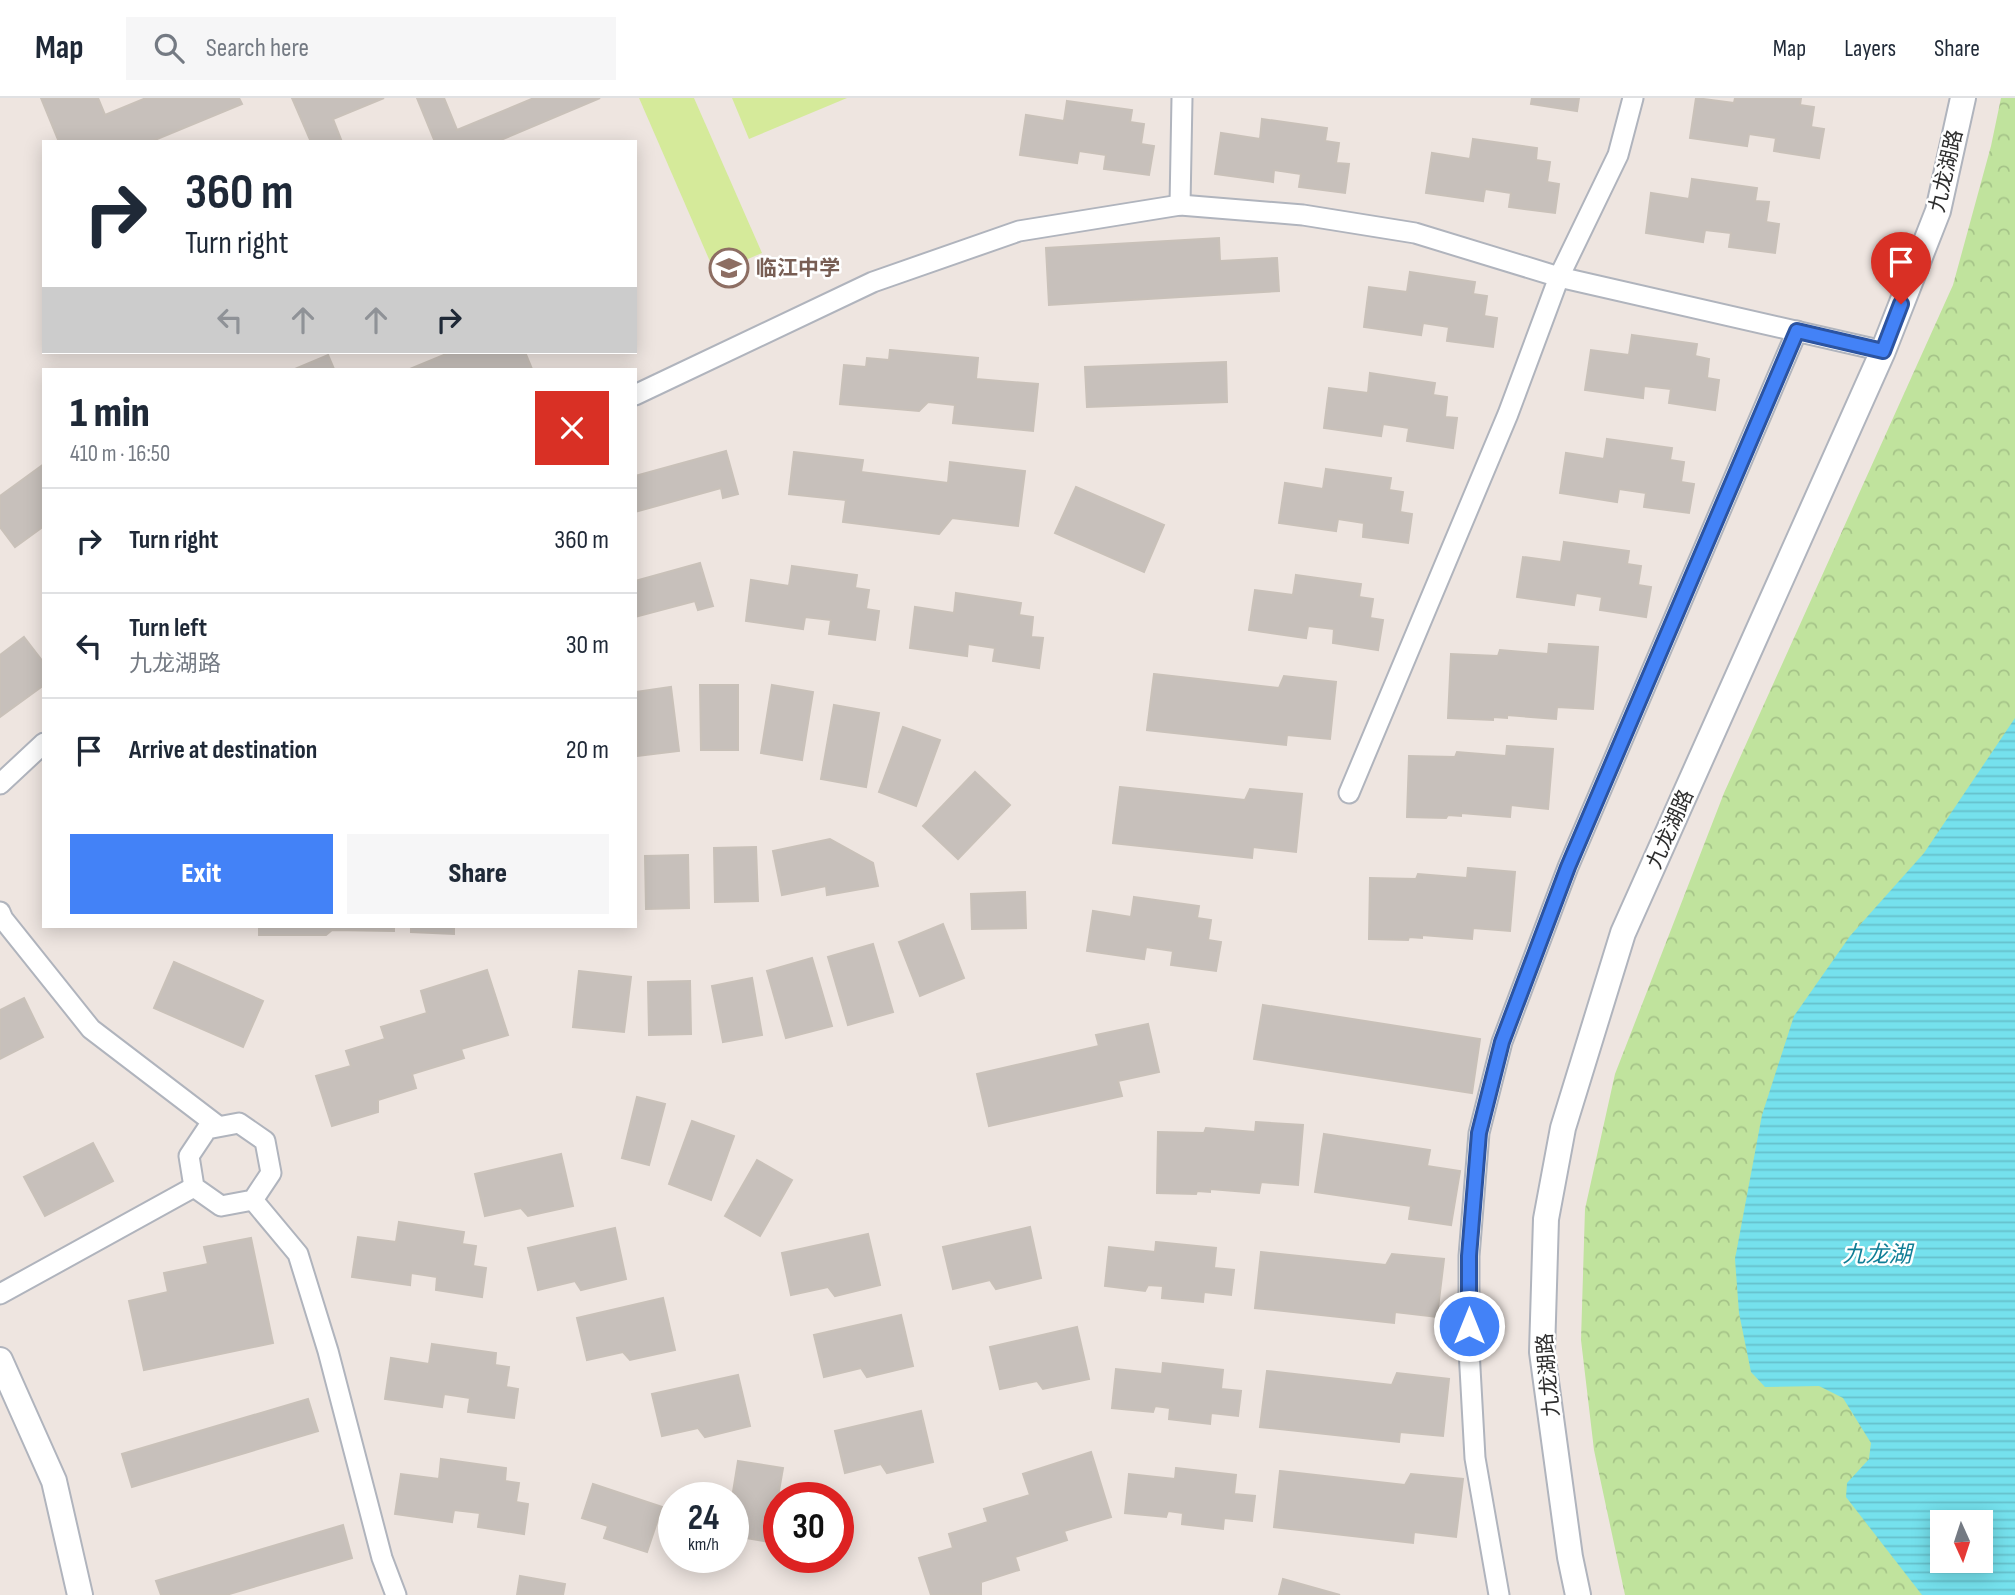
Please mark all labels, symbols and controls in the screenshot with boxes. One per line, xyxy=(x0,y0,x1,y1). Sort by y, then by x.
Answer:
search box xyxy=(126,17,616,80)
text: Map xyxy=(35,28,84,68)
icon: search xyxy=(150,29,188,67)
text: Search here xyxy=(206,33,309,64)
text: Map xyxy=(1773,34,1806,63)
text: Layers xyxy=(1844,34,1896,63)
text: Share xyxy=(1934,34,1980,63)
street label: 九龙湖路 xyxy=(1925,127,1968,215)
text: 360 m xyxy=(185,164,293,223)
icon: right xyxy=(70,168,161,259)
text: Turn right xyxy=(185,224,289,263)
pin xyxy=(1871,232,1931,304)
icon: arrive xyxy=(1882,243,1920,281)
school or university icon: 临江中学 xyxy=(708,247,750,289)
place label: 临江中学 xyxy=(756,256,840,281)
icon: left xyxy=(211,301,249,339)
icon: ahead xyxy=(284,301,322,339)
icon: ahead xyxy=(357,301,395,339)
icon: right xyxy=(430,301,468,339)
text: 1 min xyxy=(70,388,150,439)
button: close xyxy=(535,391,609,465)
text: 410 m · 16:50 xyxy=(70,440,170,468)
icon: right xyxy=(70,522,108,560)
text: Turn right xyxy=(129,525,218,556)
text: 360 m xyxy=(554,525,609,556)
text: Turn left xyxy=(129,613,207,644)
icon: left xyxy=(70,627,108,665)
text: 30 m xyxy=(566,630,609,661)
text: 九龙湖路 xyxy=(129,650,221,678)
icon: arrive xyxy=(70,732,108,770)
text: Arrive at destination xyxy=(129,735,317,766)
text: 20 m xyxy=(566,735,609,766)
street label: 九龙湖路 xyxy=(1642,786,1699,873)
button: Exit xyxy=(70,834,333,914)
button: Share xyxy=(347,834,609,914)
water label: 九龙湖 xyxy=(1843,1241,1915,1269)
position arrow xyxy=(1432,1289,1506,1363)
street label: 九龙湖路 xyxy=(1532,1332,1565,1418)
speed limit sign: 30 xyxy=(763,1482,854,1573)
text: 24 xyxy=(688,1497,719,1540)
north arrow xyxy=(1930,1510,1993,1573)
map controls xyxy=(1930,1510,1993,1573)
text: km/h xyxy=(688,1534,719,1555)

